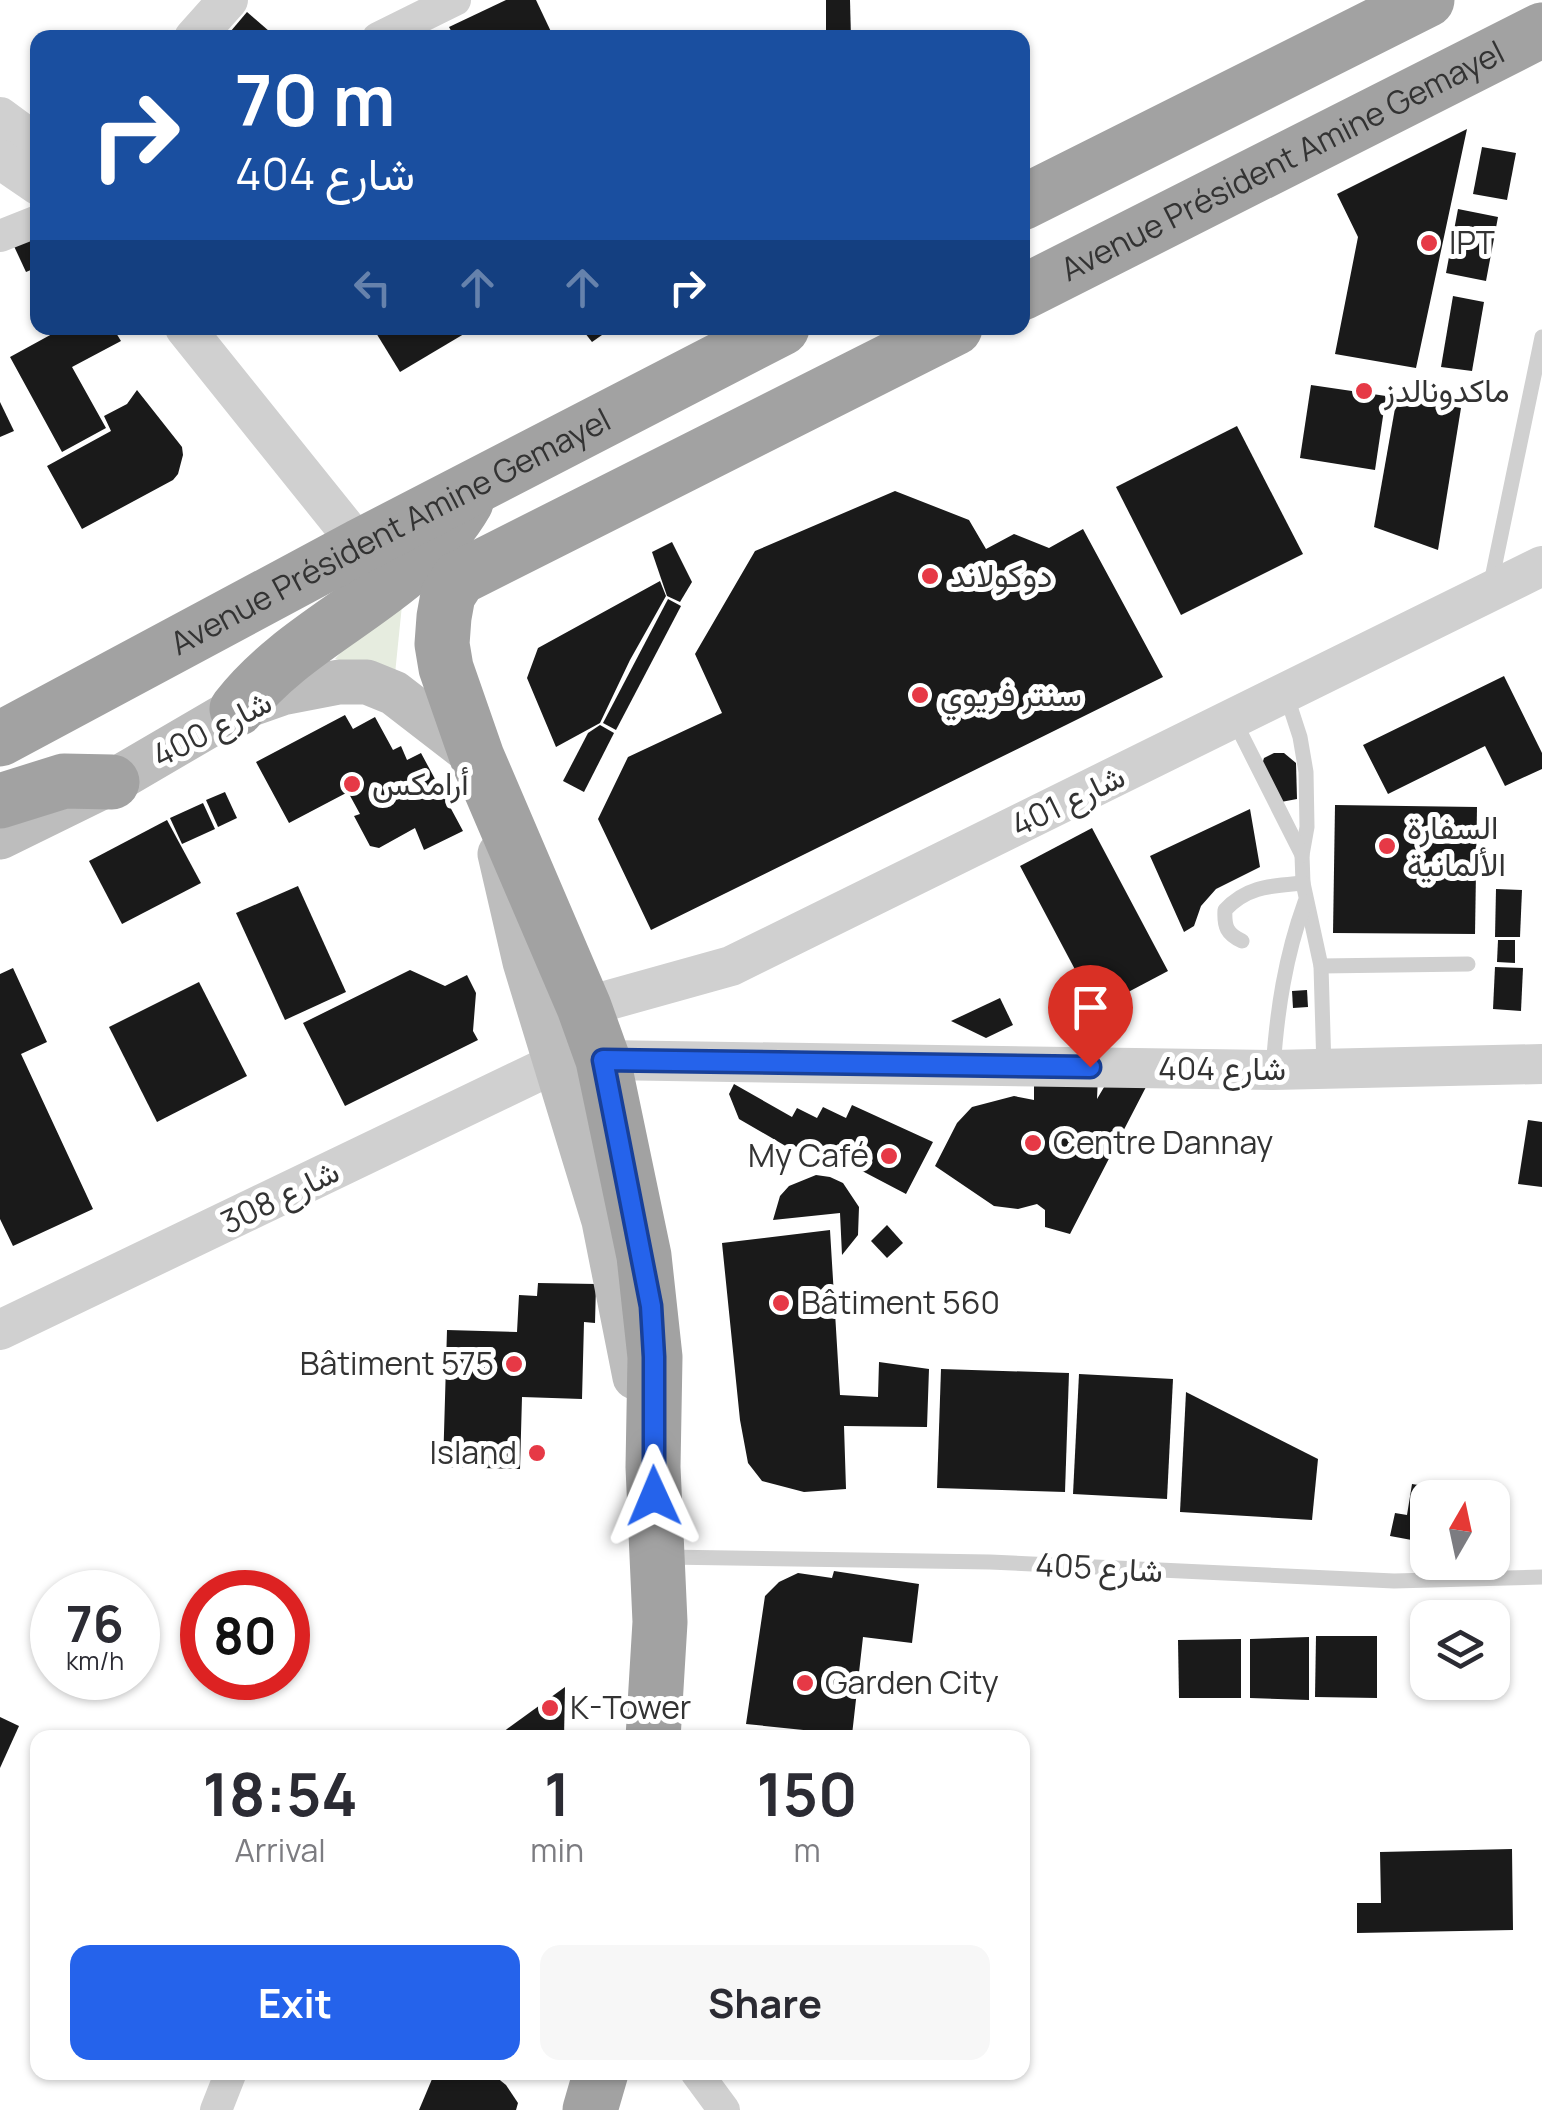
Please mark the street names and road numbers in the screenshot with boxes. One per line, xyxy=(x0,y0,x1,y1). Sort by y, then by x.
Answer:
street label: Avenue Président Amine Gemayel xyxy=(1053,30,1511,291)
street label: Avenue Président Amine Gemayel xyxy=(162,397,618,665)
street label: شارع 400 xyxy=(144,679,279,778)
street label: شارع 401 xyxy=(1003,754,1132,847)
street label: شارع 404 xyxy=(1158,1046,1286,1091)
street label: شارع 308 xyxy=(213,1149,347,1245)
street label: شارع 405 xyxy=(1034,1542,1164,1593)

